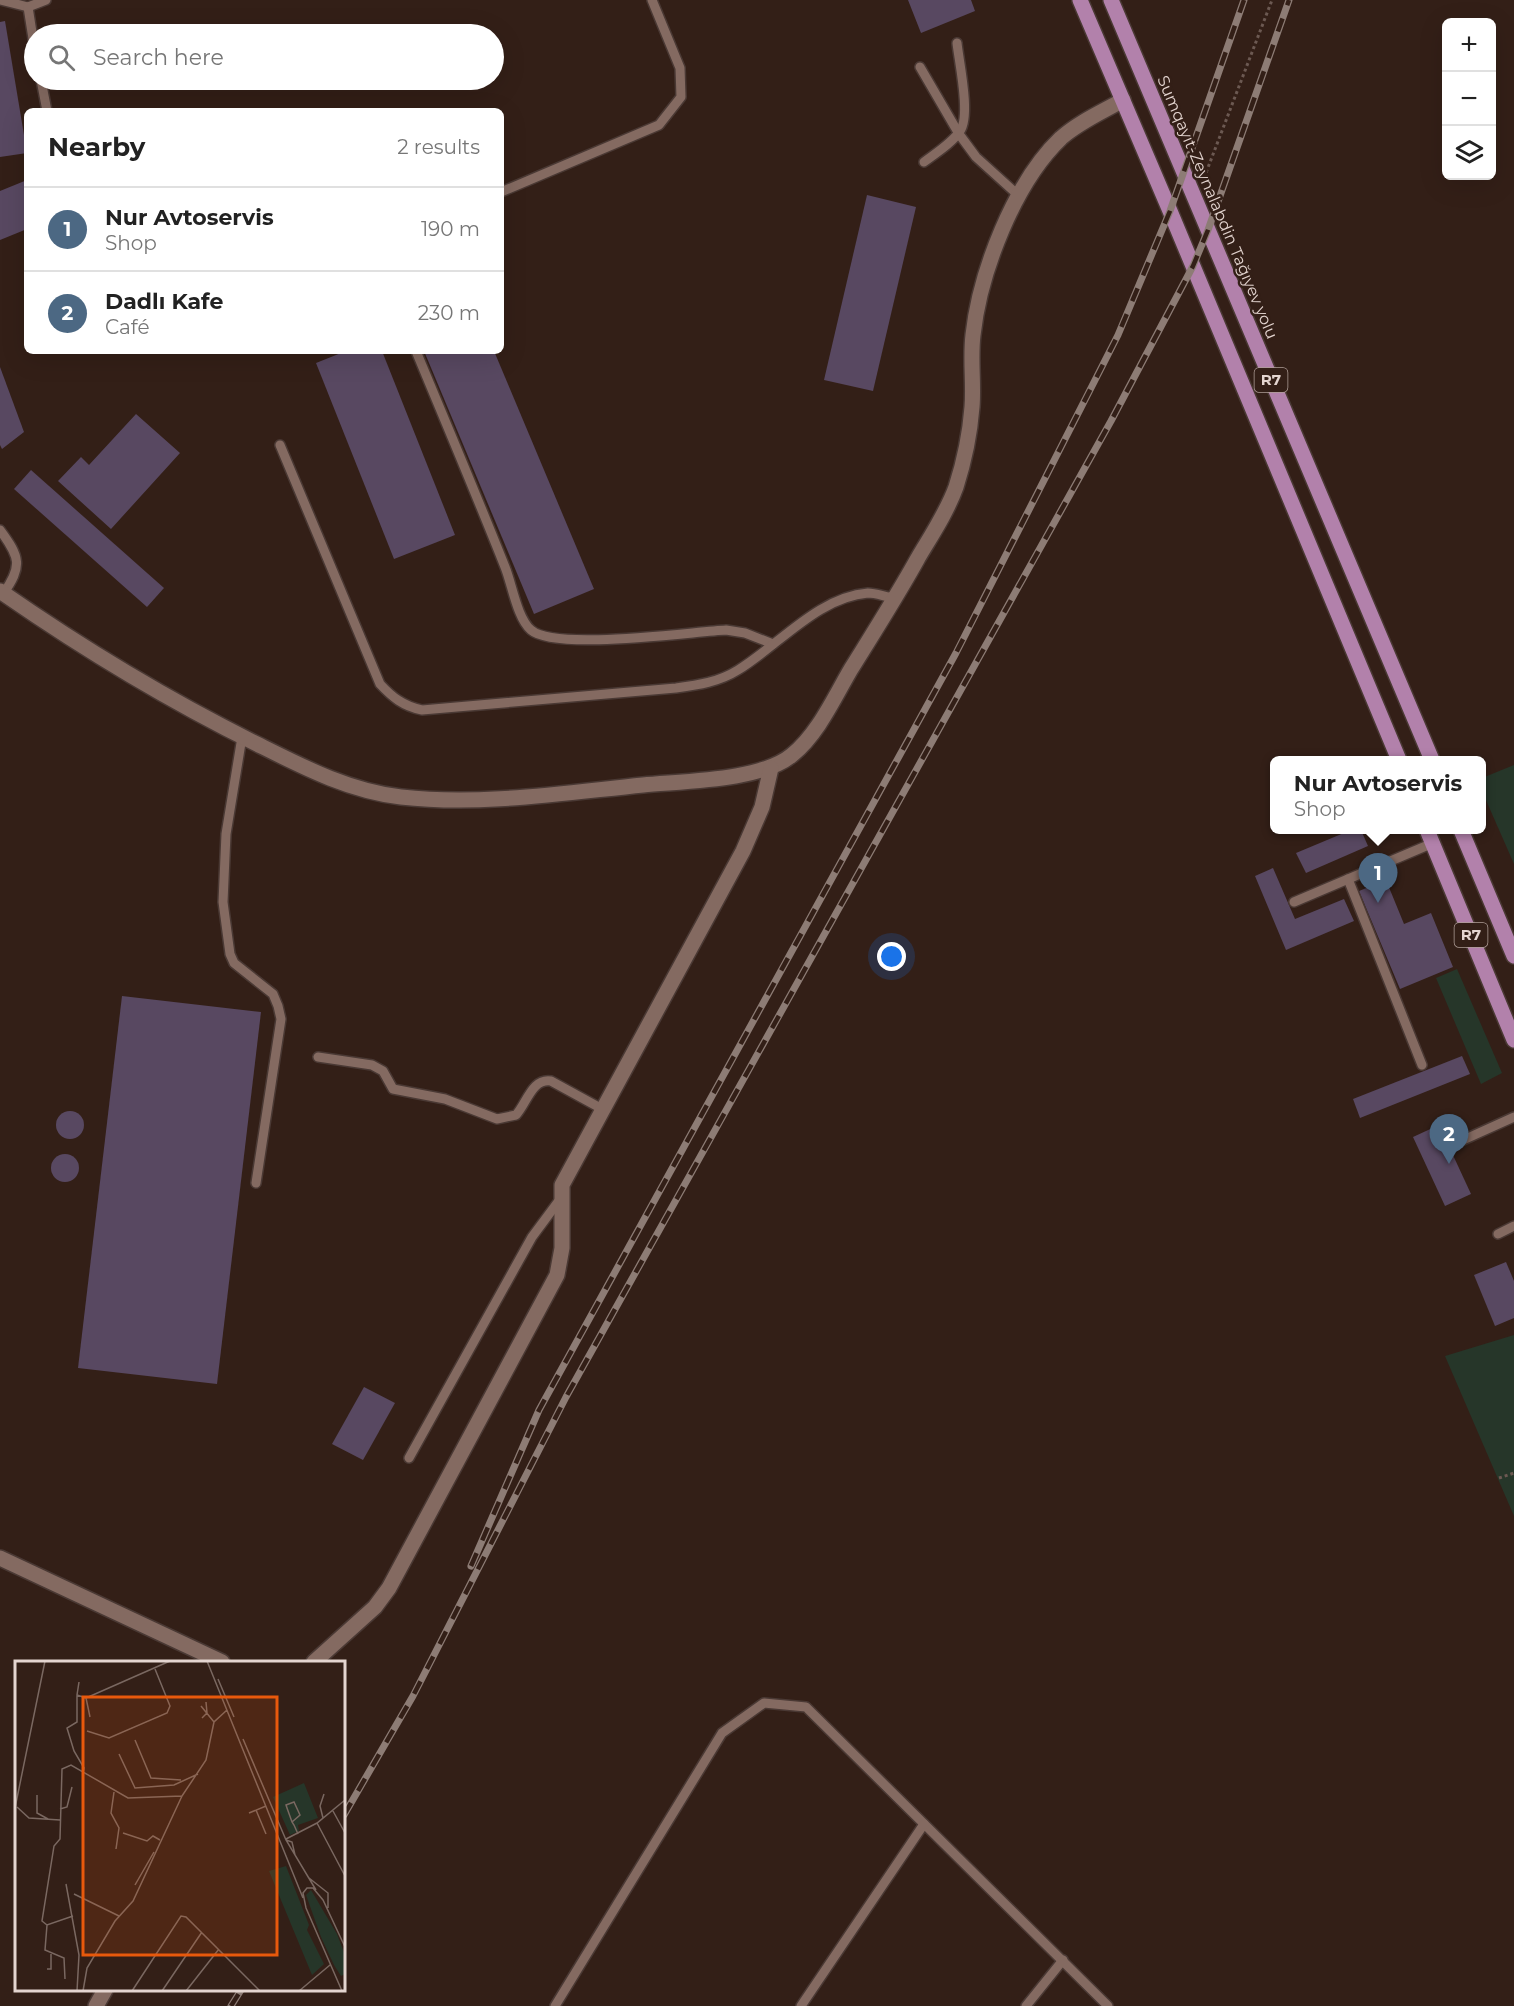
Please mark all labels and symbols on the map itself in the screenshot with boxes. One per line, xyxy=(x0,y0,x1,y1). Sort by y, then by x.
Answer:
street label: Sumqayıt-Zeynalabdin Tağıyev yolu xyxy=(1153,73,1282,342)
road number: R7 xyxy=(1254,368,1288,392)
pin: 1 xyxy=(1358,854,1398,903)
road number: R7 xyxy=(1454,923,1488,947)
your location xyxy=(877,942,906,971)
pin: 2 xyxy=(1430,1114,1468,1164)
inset map xyxy=(15,1661,345,1991)

